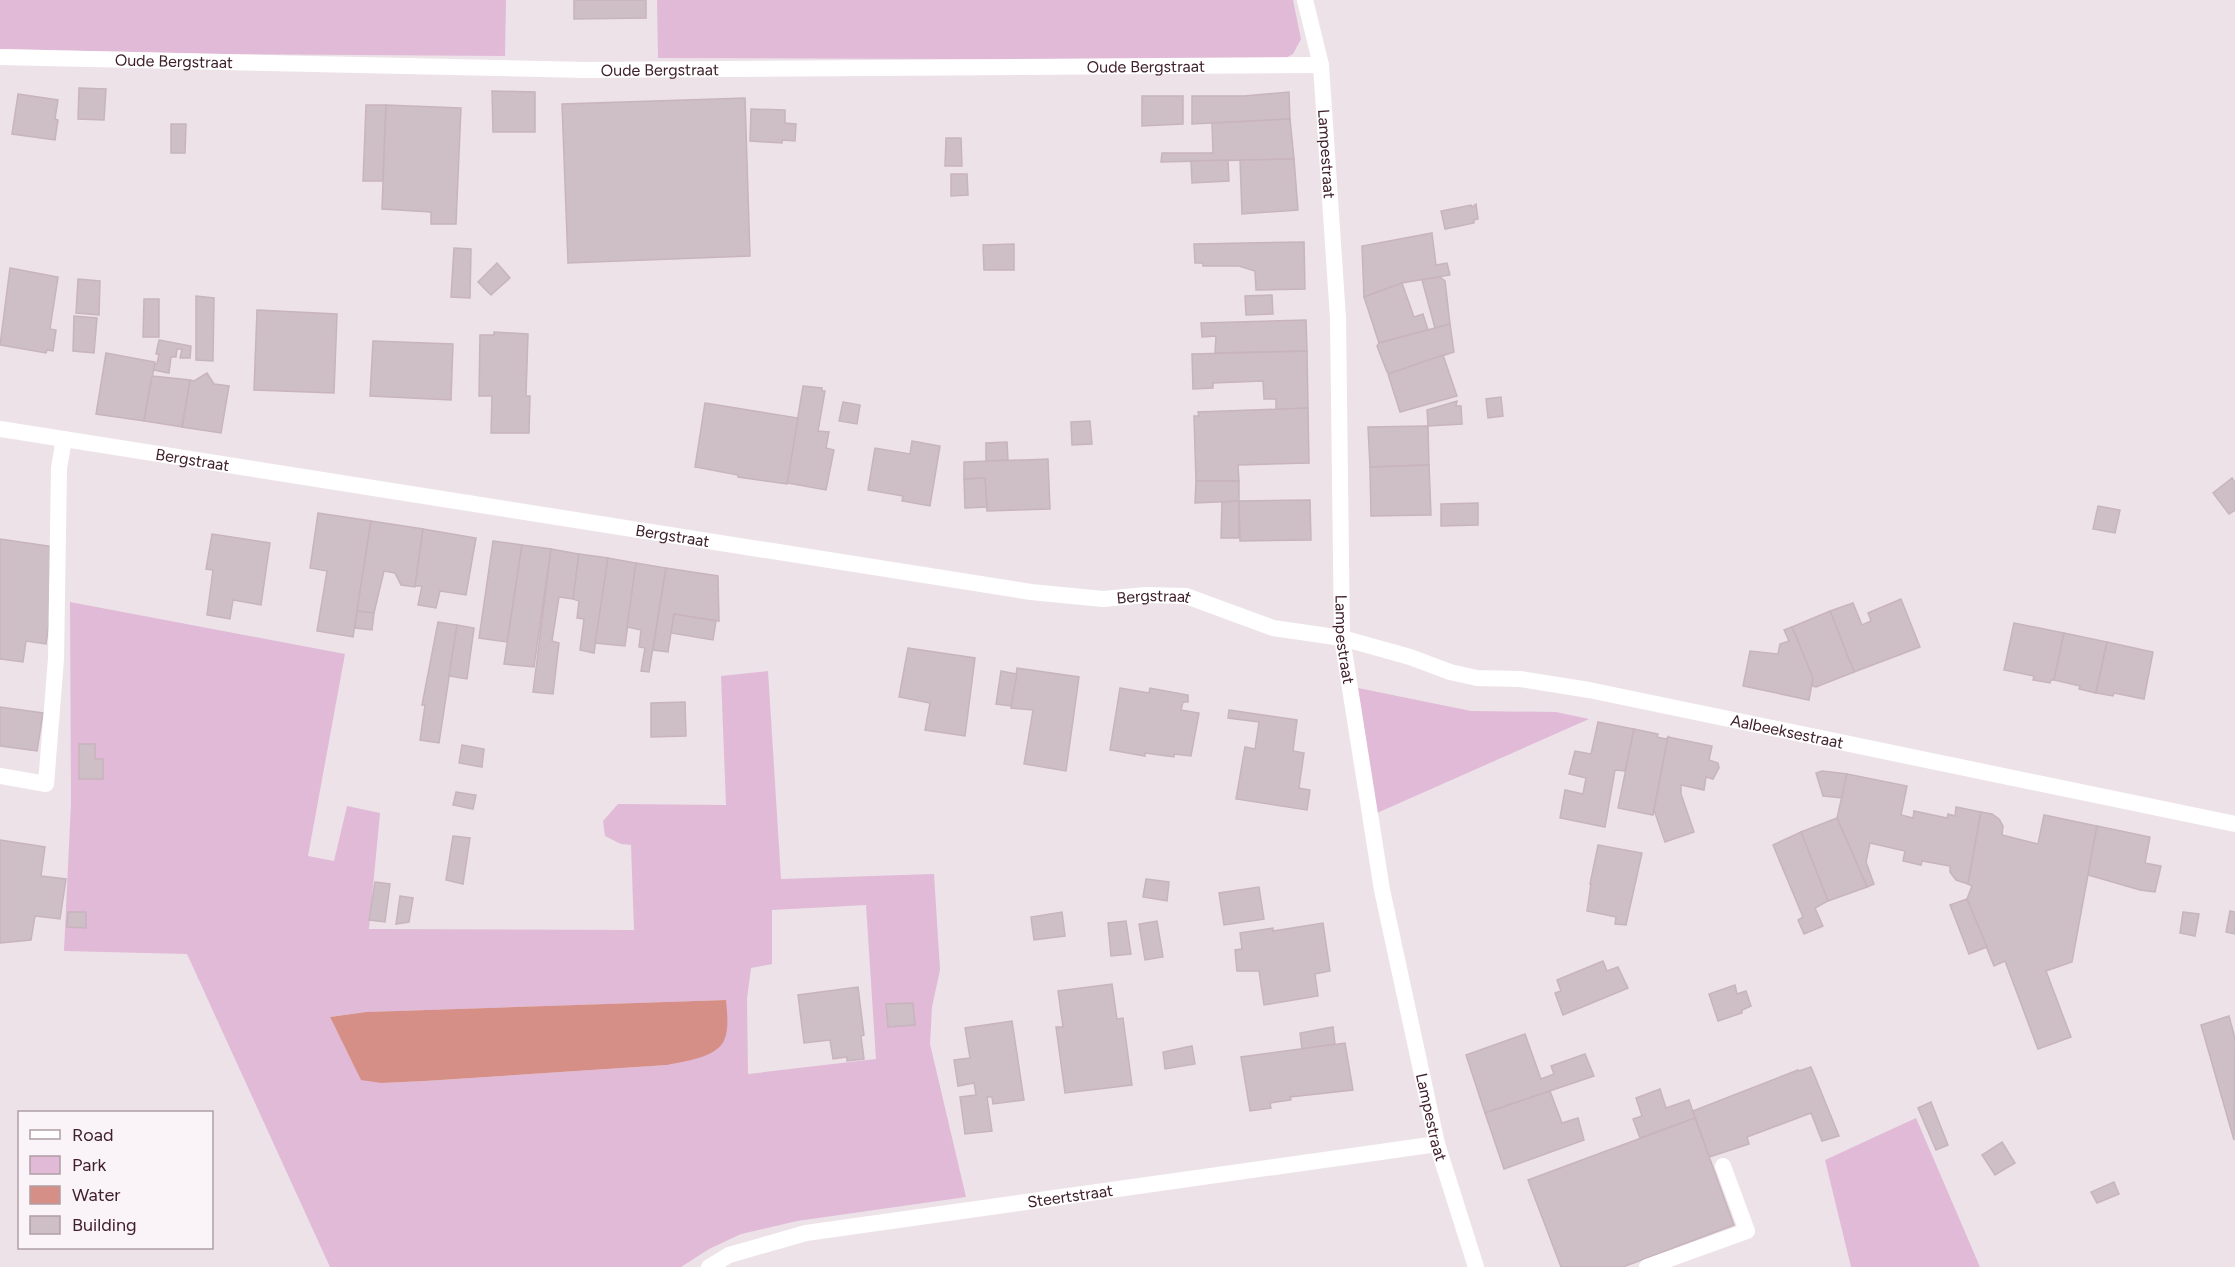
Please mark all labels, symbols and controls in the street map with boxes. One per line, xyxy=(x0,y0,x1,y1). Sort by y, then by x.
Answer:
street label: Oude Bergstraat xyxy=(115,51,233,72)
street label: Oude Bergstraat xyxy=(1087,57,1205,77)
street label: Oude Bergstraat xyxy=(601,60,719,80)
street label: Lampestraat xyxy=(1314,109,1339,199)
street label: Bergstraat xyxy=(154,445,231,475)
street label: Bergstraat xyxy=(634,521,711,551)
street label: Bergstraat xyxy=(1116,586,1194,608)
street label: Lampestraat xyxy=(1331,595,1358,685)
street label: Aalbeeksestraat xyxy=(1729,711,1845,753)
street label: Lampestraat xyxy=(1412,1071,1451,1163)
legend xyxy=(18,1111,213,1249)
text: Road xyxy=(72,1124,113,1146)
text: Park xyxy=(72,1154,107,1176)
street label: Steertstraat xyxy=(1026,1181,1114,1212)
text: Water xyxy=(72,1184,120,1206)
text: Building xyxy=(72,1214,137,1236)

